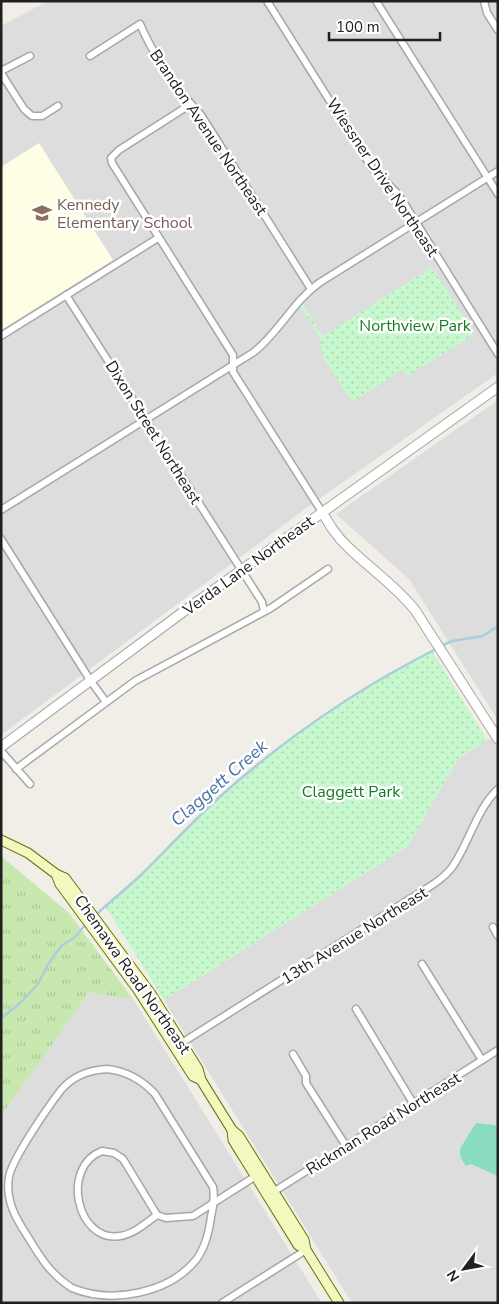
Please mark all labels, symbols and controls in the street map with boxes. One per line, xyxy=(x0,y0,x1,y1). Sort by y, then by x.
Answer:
scale bar xyxy=(329,10,440,42)
text: 100 m xyxy=(336,17,380,37)
street label: Brandon Avenue Northeast xyxy=(144,45,272,220)
street label: Wiessner Drive Northeast xyxy=(321,94,444,261)
place label: Kennedy Elementary School xyxy=(57,194,193,234)
school or university icon: Kennedy Elementary School xyxy=(31,202,53,224)
park label: Northview Park xyxy=(359,315,472,337)
street label: Dixon Street Northeast xyxy=(100,357,207,509)
street label: Verda Lane Northeast xyxy=(178,511,319,621)
water label: Claggett Creek xyxy=(165,734,273,832)
park label: Claggett Park xyxy=(302,781,401,803)
street label: 13th Avenue Northeast xyxy=(277,882,432,990)
street label: Chemawa Road Northeast xyxy=(69,891,196,1059)
street label: Rickman Road Northeast xyxy=(302,1067,465,1180)
north arrow xyxy=(439,1244,489,1294)
text: N xyxy=(443,1266,464,1285)

